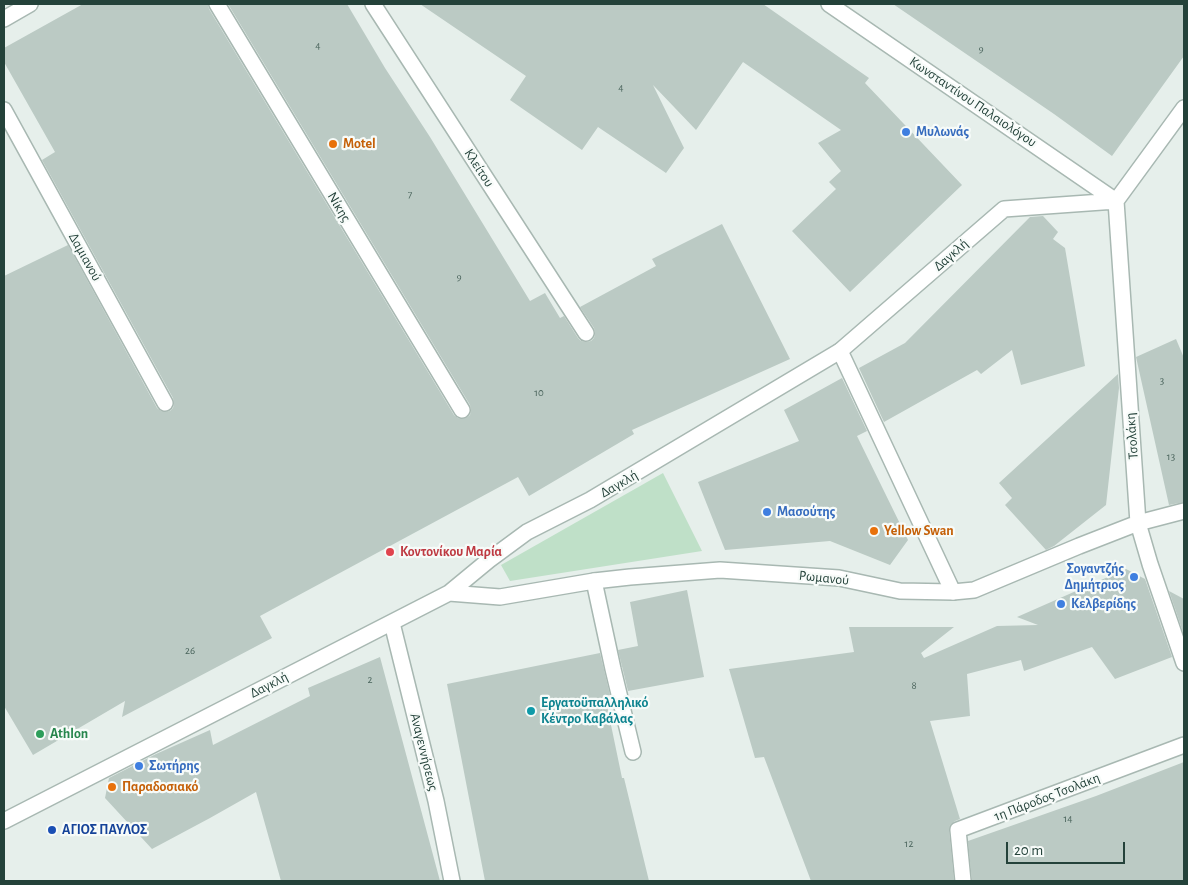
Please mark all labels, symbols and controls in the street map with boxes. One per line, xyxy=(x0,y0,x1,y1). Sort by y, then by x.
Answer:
house number: 4 xyxy=(315,39,321,53)
house number: 9 xyxy=(978,42,984,56)
street label: Κωνσταντίνου Παλαιολόγου xyxy=(906,53,1040,151)
house number: 4 xyxy=(618,81,624,95)
place label: Μυλωνάς xyxy=(916,124,969,140)
marker: Μυλωνάς xyxy=(900,126,912,138)
place label: Motel xyxy=(343,136,376,152)
marker: Motel xyxy=(327,138,339,150)
street label: Κλείτου xyxy=(460,146,498,190)
house number: 7 xyxy=(408,188,412,202)
street label: Νίκης xyxy=(324,189,354,225)
street label: Δαμιανού xyxy=(65,230,105,284)
street label: Δαγκλή xyxy=(930,235,972,275)
house number: 9 xyxy=(456,270,462,284)
house number: 3 xyxy=(1160,374,1164,388)
house number: 10 xyxy=(534,386,544,400)
street label: Τσολάκη xyxy=(1122,412,1142,460)
house number: 13 xyxy=(1167,450,1175,464)
street label: Δαγκλή xyxy=(597,467,641,501)
place label: Μασούτης xyxy=(777,504,835,520)
marker: Μασούτης xyxy=(761,506,773,518)
place label: Yellow Swan xyxy=(884,523,954,539)
marker: Yellow Swan xyxy=(868,525,880,537)
place label: Κοντονίκου Μαρία xyxy=(400,544,502,560)
marker: Κοντονίκου Μαρία xyxy=(384,546,396,558)
place label: Σογαντζής Δημήτριος xyxy=(1064,561,1124,594)
street label: Ρωμανού xyxy=(798,567,850,589)
marker: Σογαντζής Δημήτριος xyxy=(1128,571,1140,583)
place label: Κελβερίδης xyxy=(1071,596,1136,612)
marker: Κελβερίδης xyxy=(1055,598,1067,610)
house number: 26 xyxy=(185,644,195,658)
street label: Δαγκλή xyxy=(247,668,291,702)
house number: 2 xyxy=(367,673,373,687)
house number: 8 xyxy=(911,679,917,693)
place label: Εργατοϋπαλληλικό Κέντρο Καβάλας xyxy=(541,695,648,728)
marker: Εργατοϋπαλληλικό Κέντρο Καβάλας xyxy=(525,705,537,717)
street label: Αναγεννήσεως xyxy=(406,711,442,793)
place label: Athlon xyxy=(50,726,88,742)
marker: Athlon xyxy=(34,728,46,740)
place label: Σωτήρης xyxy=(149,758,199,774)
marker: Σωτήρης xyxy=(133,760,145,772)
street label: 1η Πάροδος Τσολάκη xyxy=(992,769,1102,825)
place label: Παραδοσιακό xyxy=(122,779,198,795)
marker: Παραδοσιακό xyxy=(106,781,118,793)
house number: 14 xyxy=(1063,812,1073,826)
place label: ΑΓΙΟΣ ΠΑΥΛΟΣ xyxy=(62,822,147,838)
marker: ΑΓΙΟΣ ΠΑΥΛΟΣ xyxy=(46,824,58,836)
scale bar xyxy=(1008,832,1127,864)
house number: 12 xyxy=(905,837,913,851)
text: 20 m xyxy=(1014,843,1043,858)

